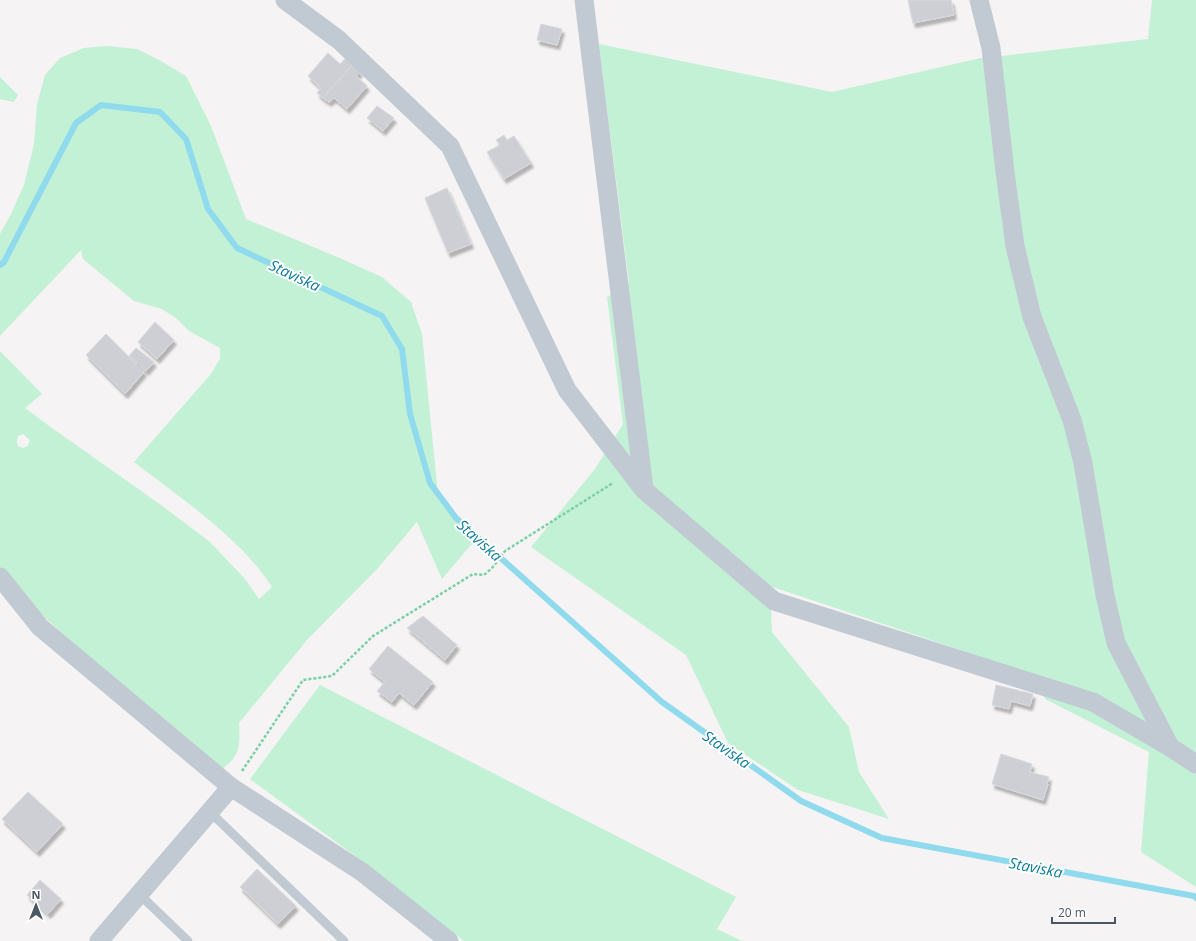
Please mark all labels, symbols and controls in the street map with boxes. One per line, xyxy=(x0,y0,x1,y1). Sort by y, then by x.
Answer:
water label: Staviska xyxy=(266,255,324,296)
water label: Staviska xyxy=(453,515,507,566)
water label: Staviska xyxy=(699,725,755,773)
water label: Staviska xyxy=(1008,852,1065,882)
north arrow xyxy=(16,885,56,925)
text: N xyxy=(32,887,40,902)
scale bar xyxy=(1052,899,1115,925)
text: 20 m xyxy=(1058,904,1086,921)

